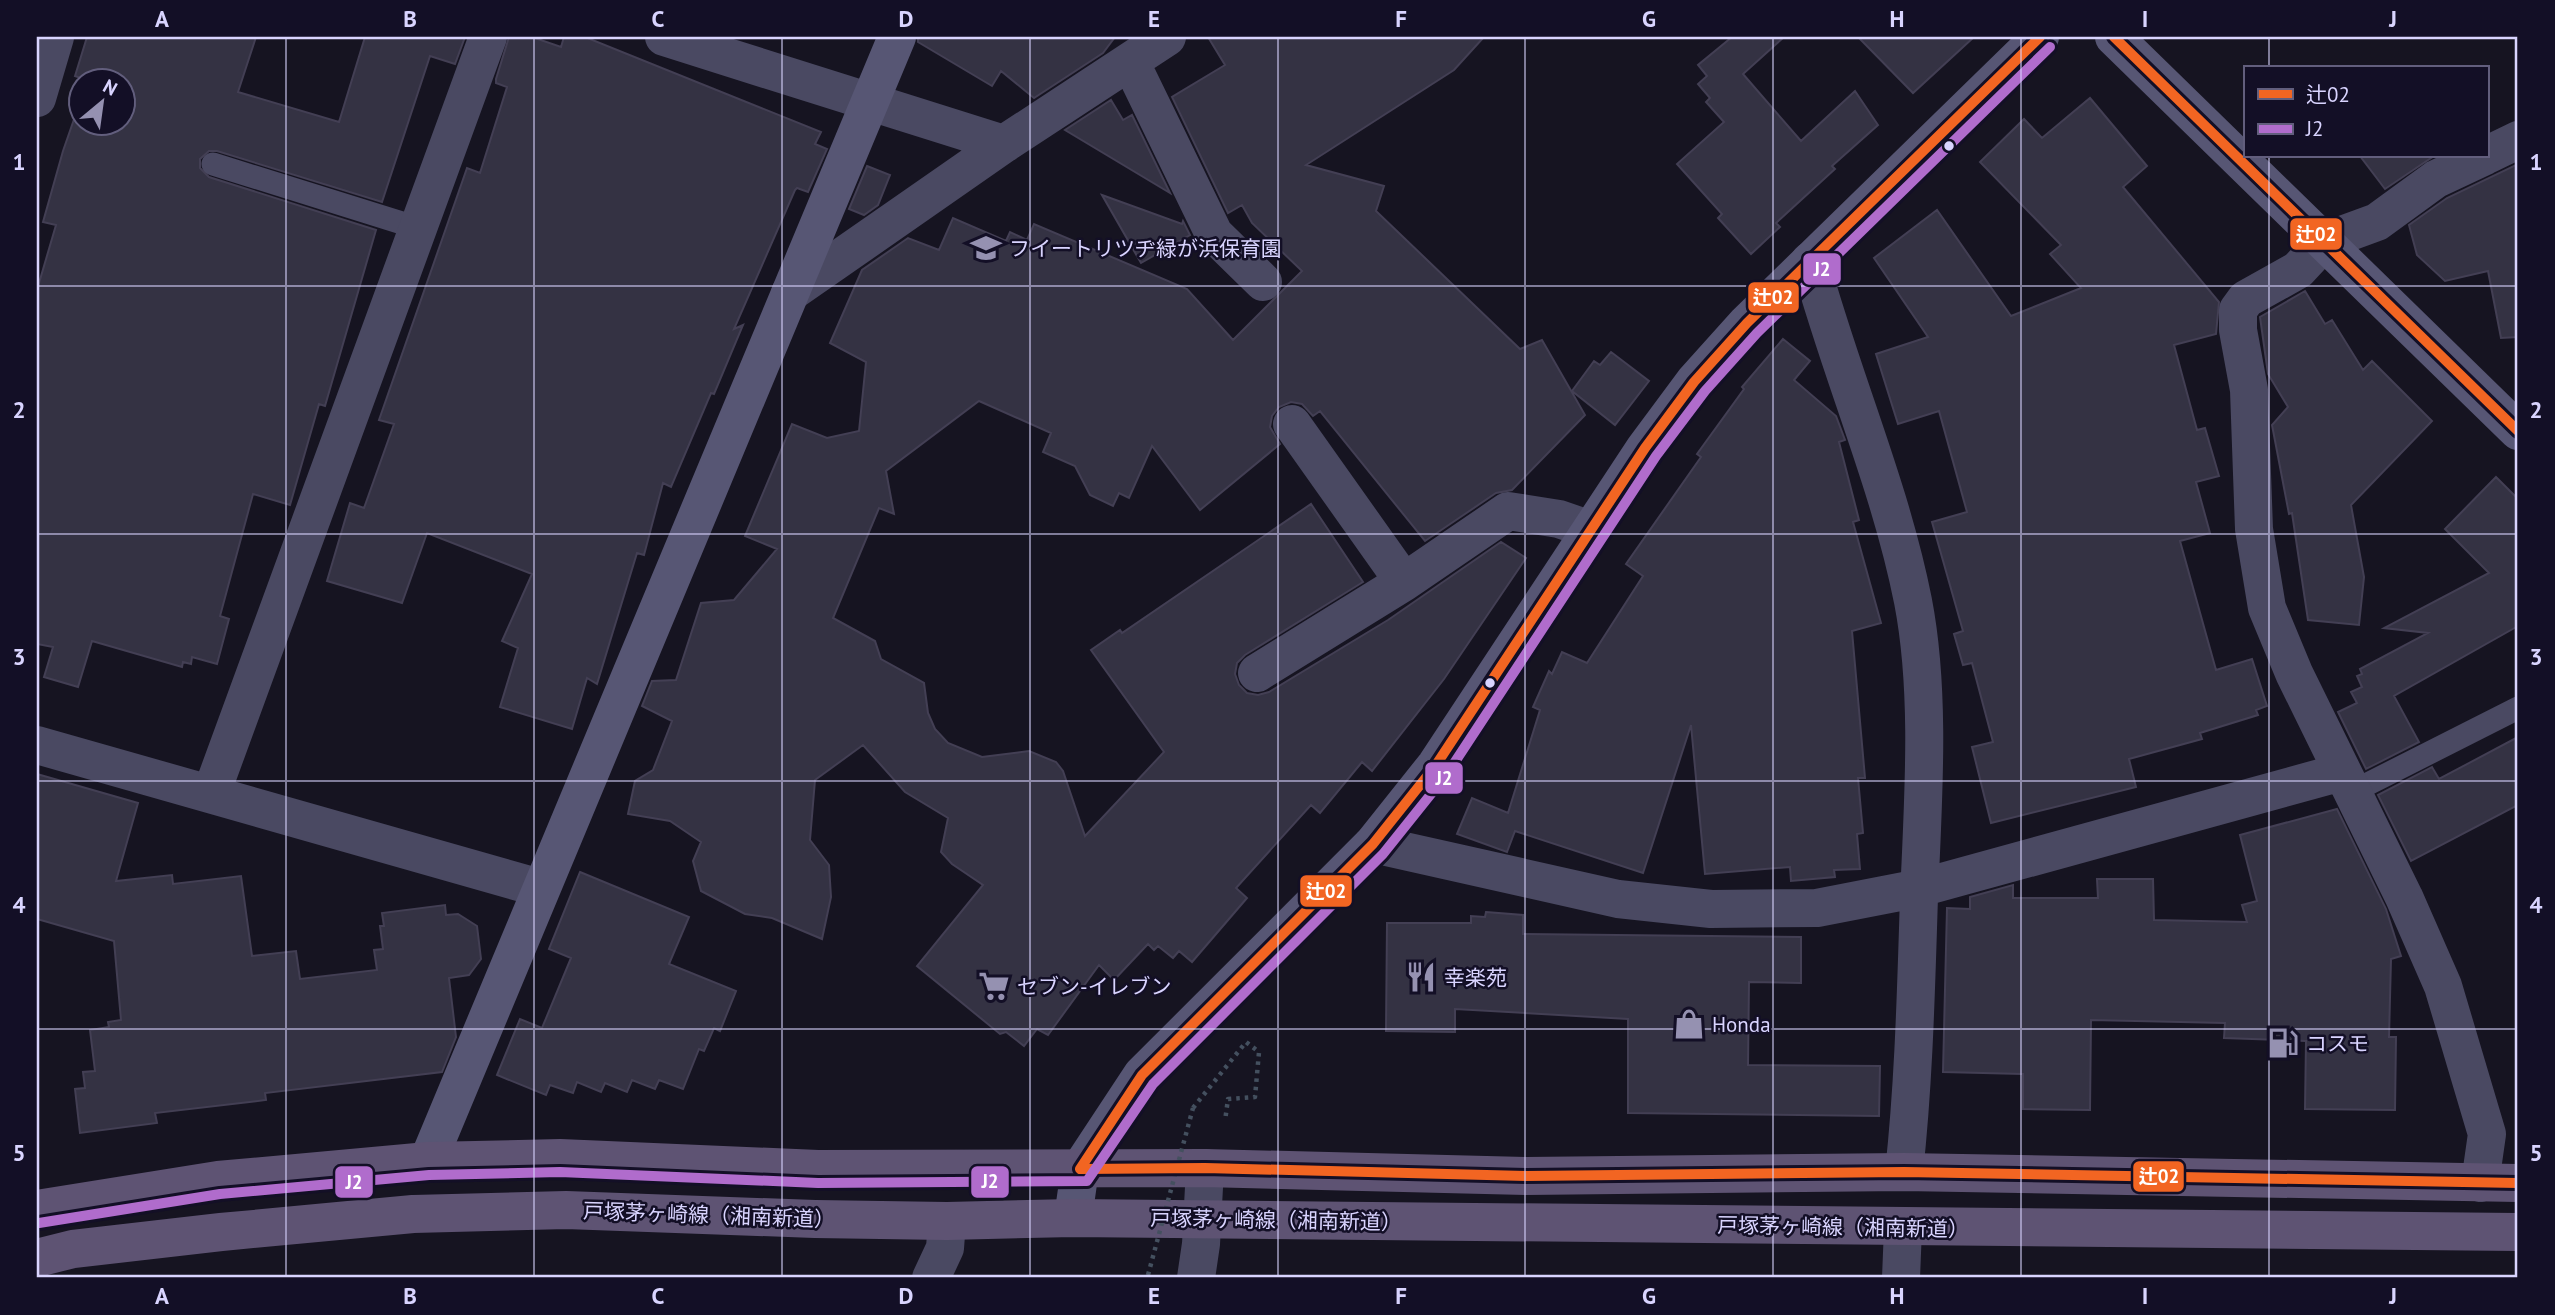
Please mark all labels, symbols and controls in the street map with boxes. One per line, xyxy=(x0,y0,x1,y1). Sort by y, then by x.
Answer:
text: A xyxy=(155,4,169,33)
text: B xyxy=(403,4,417,33)
text: C xyxy=(652,4,665,33)
text: D xyxy=(899,4,913,33)
text: E xyxy=(1148,4,1160,33)
text: F xyxy=(1395,4,1407,33)
text: G xyxy=(1642,4,1656,33)
text: H xyxy=(1890,4,1904,33)
text: I xyxy=(2142,4,2148,33)
text: J xyxy=(2388,4,2397,33)
north arrow xyxy=(66,66,136,136)
legend xyxy=(2244,66,2488,158)
text: N xyxy=(99,74,122,101)
text: 辻02 xyxy=(2306,81,2350,108)
text: J2 xyxy=(2305,115,2324,142)
unlabelled marker xyxy=(1942,139,1956,153)
text: 1 xyxy=(12,147,26,176)
text: 1 xyxy=(2529,147,2543,176)
line badge: 辻02 xyxy=(2289,217,2343,251)
text: 辻02 xyxy=(2296,222,2336,246)
school or university icon: フイートリツヂ緑が浜保育園 xyxy=(969,231,1003,265)
place label: フイートリツヂ緑が浜保育園 xyxy=(1009,235,1282,262)
line badge: J2 xyxy=(1802,252,1842,286)
text: J2 xyxy=(1812,257,1831,281)
line badge: 辻02 xyxy=(1747,281,1800,314)
text: 辻02 xyxy=(1753,285,1793,309)
text: 2 xyxy=(12,395,26,424)
text: 2 xyxy=(2529,395,2543,424)
text: 3 xyxy=(12,642,26,671)
text: 3 xyxy=(2529,642,2543,671)
unlabelled marker xyxy=(1483,676,1497,690)
line badge: J2 xyxy=(1424,761,1464,795)
text: J2 xyxy=(1434,766,1453,790)
line badge: 辻02 xyxy=(1299,874,1353,908)
text: 辻02 xyxy=(1306,879,1346,903)
text: 4 xyxy=(12,890,26,919)
text: 4 xyxy=(2529,890,2543,919)
restaurant icon: 幸楽苑 xyxy=(1404,960,1438,994)
place label: 幸楽苑 xyxy=(1444,964,1507,991)
supermarket icon: セブン-イレブン xyxy=(977,969,1011,1003)
place label: セブン-イレブン xyxy=(1017,973,1172,1000)
shop icon: Honda xyxy=(1672,1007,1706,1041)
place label: Honda xyxy=(1712,1011,1771,1038)
fuel station icon: コスモ xyxy=(2266,1026,2300,1060)
place label: コスモ xyxy=(2306,1030,2369,1057)
text: 5 xyxy=(12,1138,26,1167)
text: 5 xyxy=(2529,1138,2543,1167)
line badge: 辻02 xyxy=(2132,1160,2185,1193)
text: 辻02 xyxy=(2139,1164,2179,1188)
line badge: J2 xyxy=(334,1165,374,1199)
line badge: J2 xyxy=(970,1165,1010,1199)
text: J2 xyxy=(980,1169,999,1193)
text: J2 xyxy=(344,1170,363,1194)
street label: 戸塚茅ヶ崎線（湘南新道） xyxy=(583,1197,835,1233)
street label: 戸塚茅ヶ崎線（湘南新道） xyxy=(1150,1204,1402,1236)
street label: 戸塚茅ヶ崎線（湘南新道） xyxy=(1717,1211,1969,1243)
text: A xyxy=(155,1281,169,1310)
text: B xyxy=(403,1281,417,1310)
text: C xyxy=(652,1281,665,1310)
text: D xyxy=(899,1281,913,1310)
text: E xyxy=(1148,1281,1160,1310)
text: F xyxy=(1395,1281,1407,1310)
text: G xyxy=(1642,1281,1656,1310)
text: H xyxy=(1890,1281,1904,1310)
text: I xyxy=(2142,1281,2148,1310)
text: J xyxy=(2388,1281,2397,1310)

